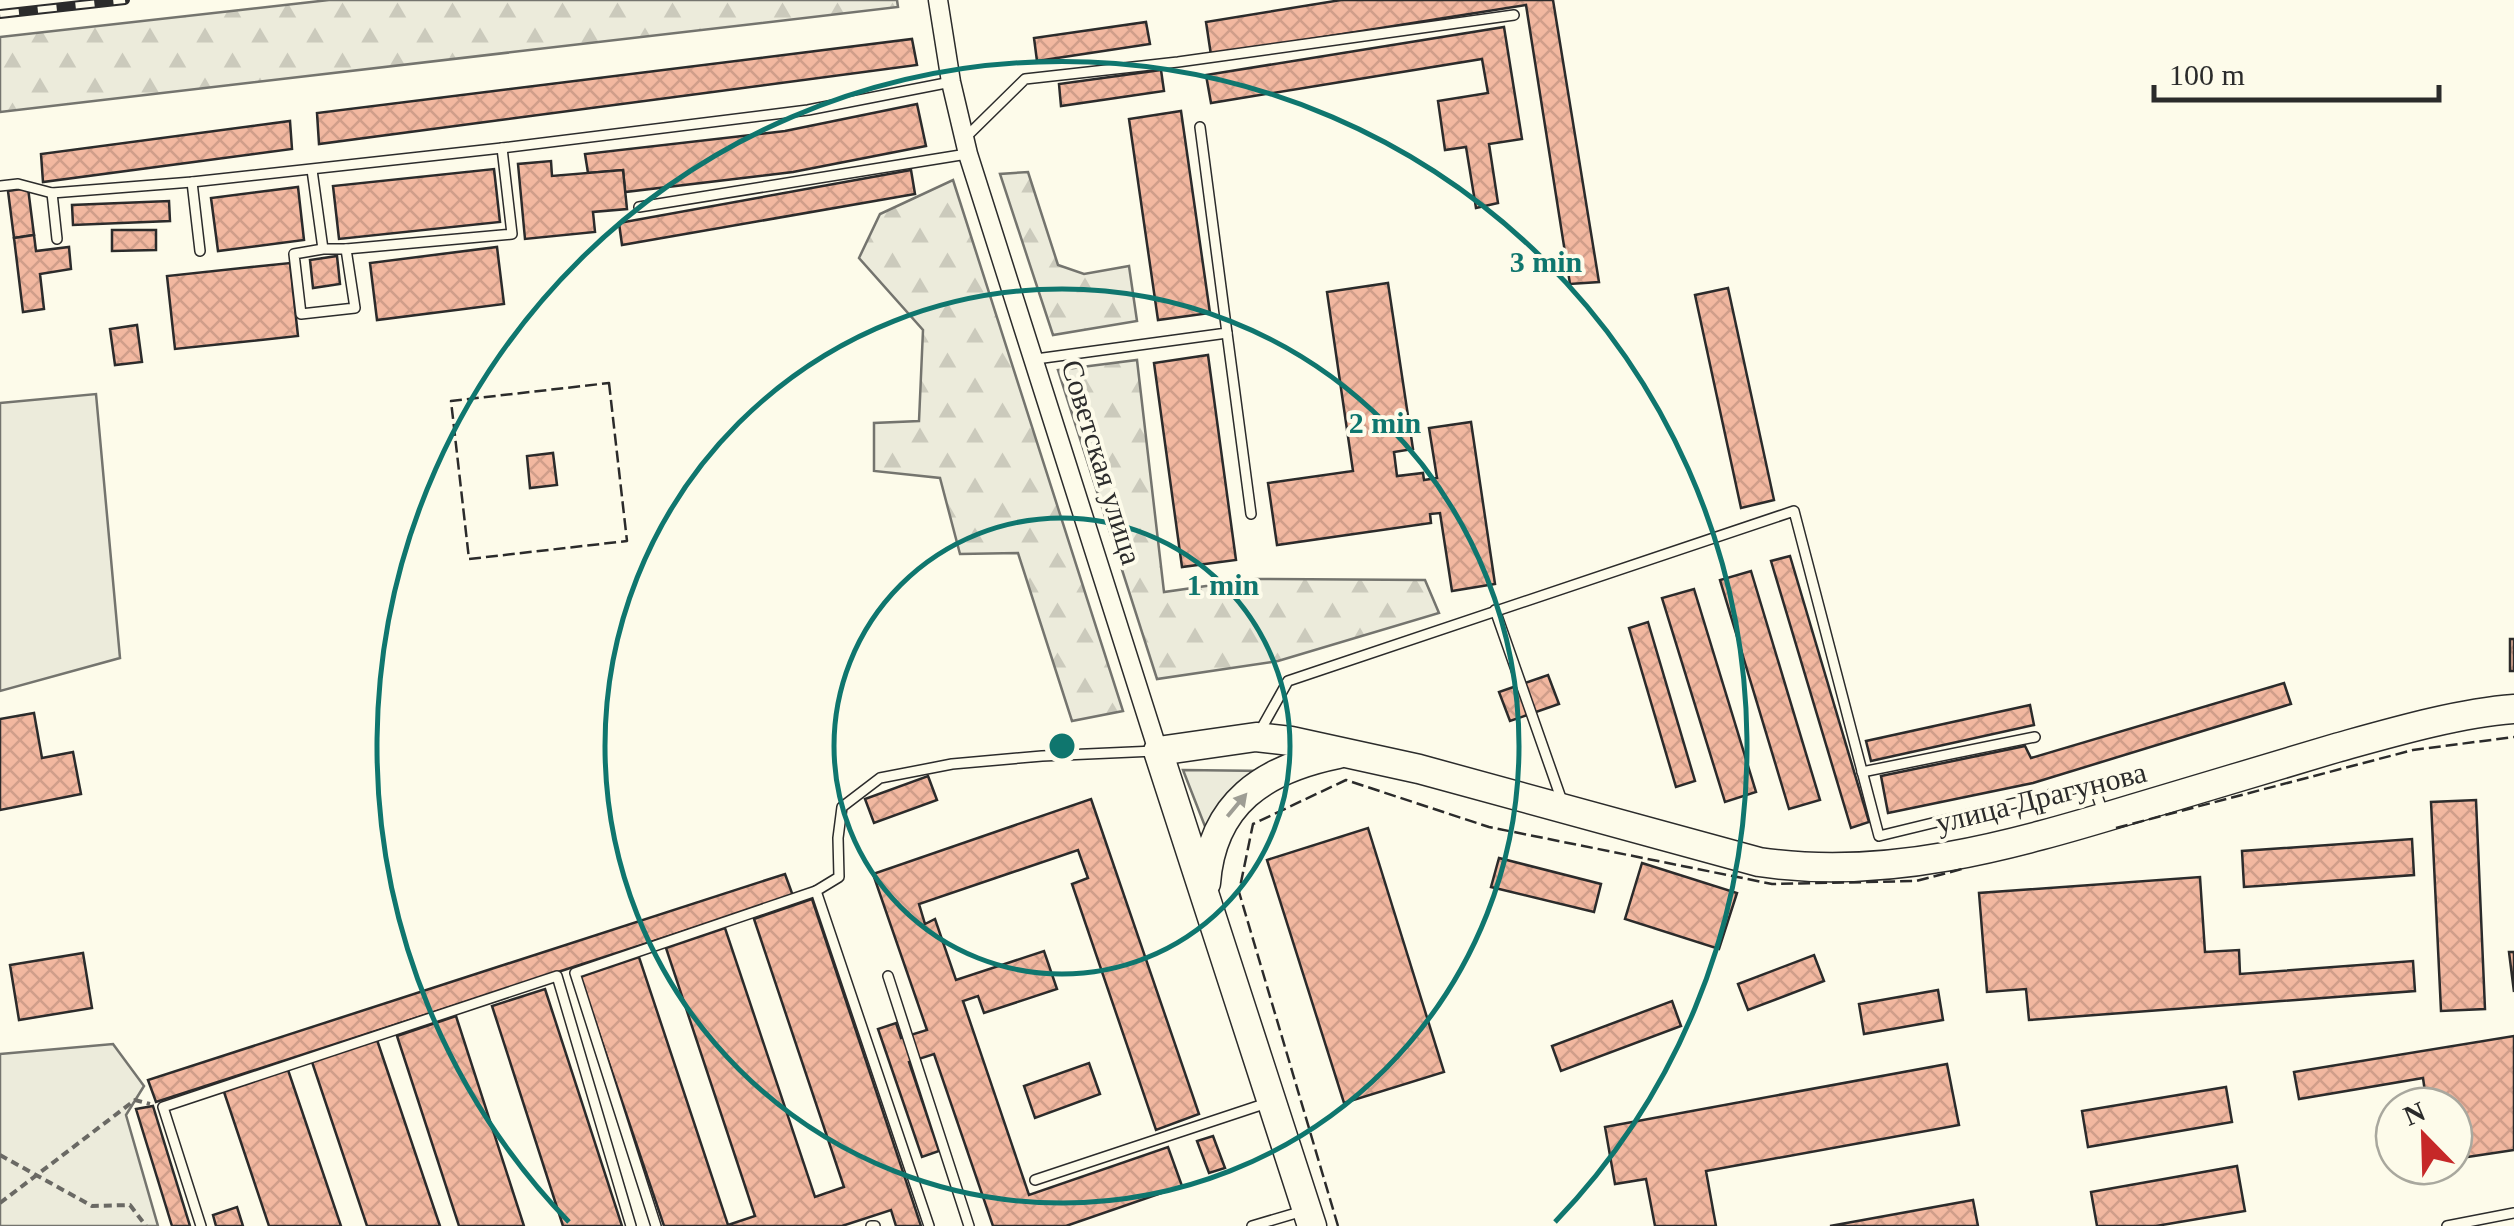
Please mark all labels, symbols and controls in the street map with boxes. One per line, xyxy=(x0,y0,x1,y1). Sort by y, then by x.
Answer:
scale bar xyxy=(2154,40,2439,102)
text: 100 m xyxy=(2169,58,2245,91)
text: 3 min xyxy=(1510,245,1583,278)
street label: Советская улица xyxy=(1055,356,1149,568)
text: 2 min xyxy=(1349,406,1422,439)
text: 1 min xyxy=(1187,568,1260,601)
centre of rings xyxy=(1044,728,1080,764)
street label: улица Драгунова xyxy=(1932,755,2150,839)
one-way arrow xyxy=(1226,793,1247,818)
north arrow xyxy=(2374,1086,2474,1186)
text: N xyxy=(2399,1095,2430,1132)

